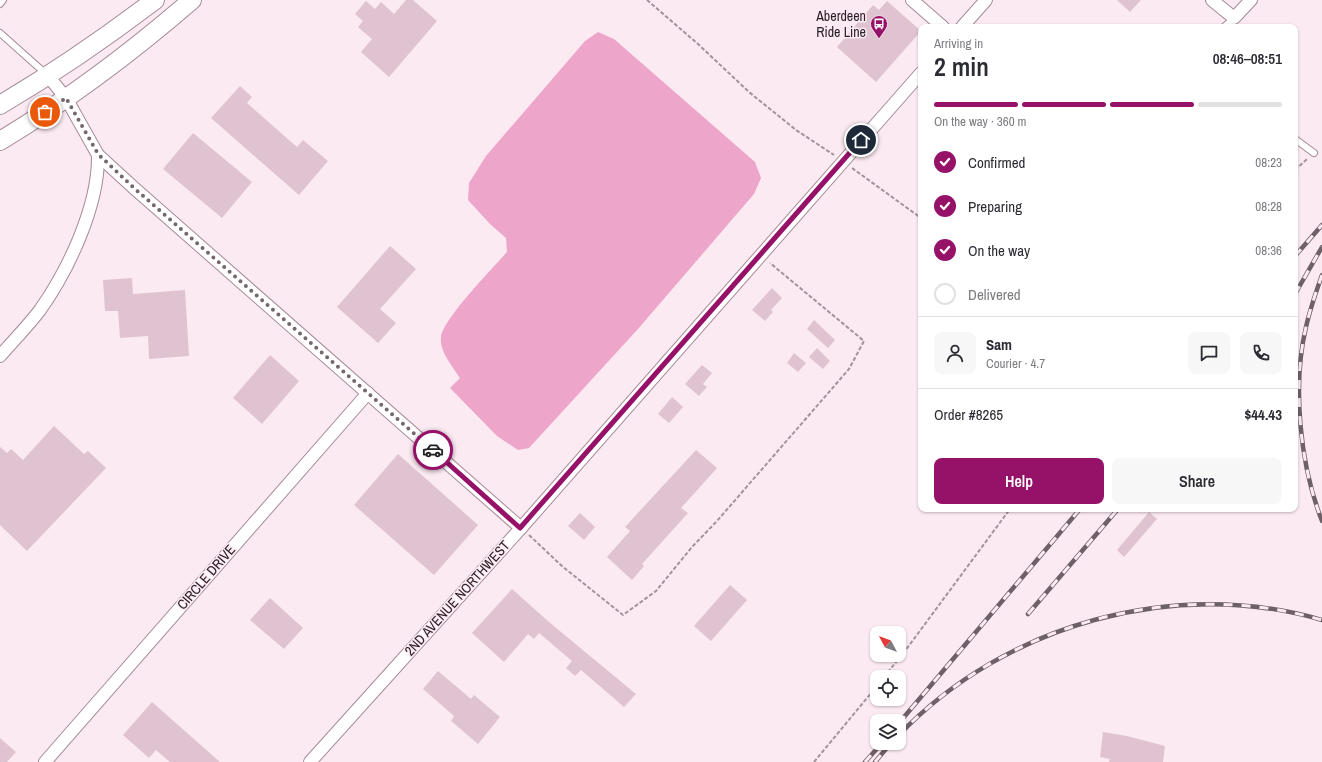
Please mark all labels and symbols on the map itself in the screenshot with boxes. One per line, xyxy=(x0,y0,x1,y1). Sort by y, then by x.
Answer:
place label: Aberdeen Ride Line xyxy=(815,7,866,41)
bus stop icon: Aberdeen Ride Line xyxy=(869,14,889,39)
pin xyxy=(28,95,62,129)
pin xyxy=(844,123,878,157)
courier xyxy=(413,430,453,470)
street label: 2ND AVENUE NORTHWEST xyxy=(401,537,513,659)
street label: CIRCLE DRIVE xyxy=(173,541,239,613)
north arrow xyxy=(870,626,906,662)

